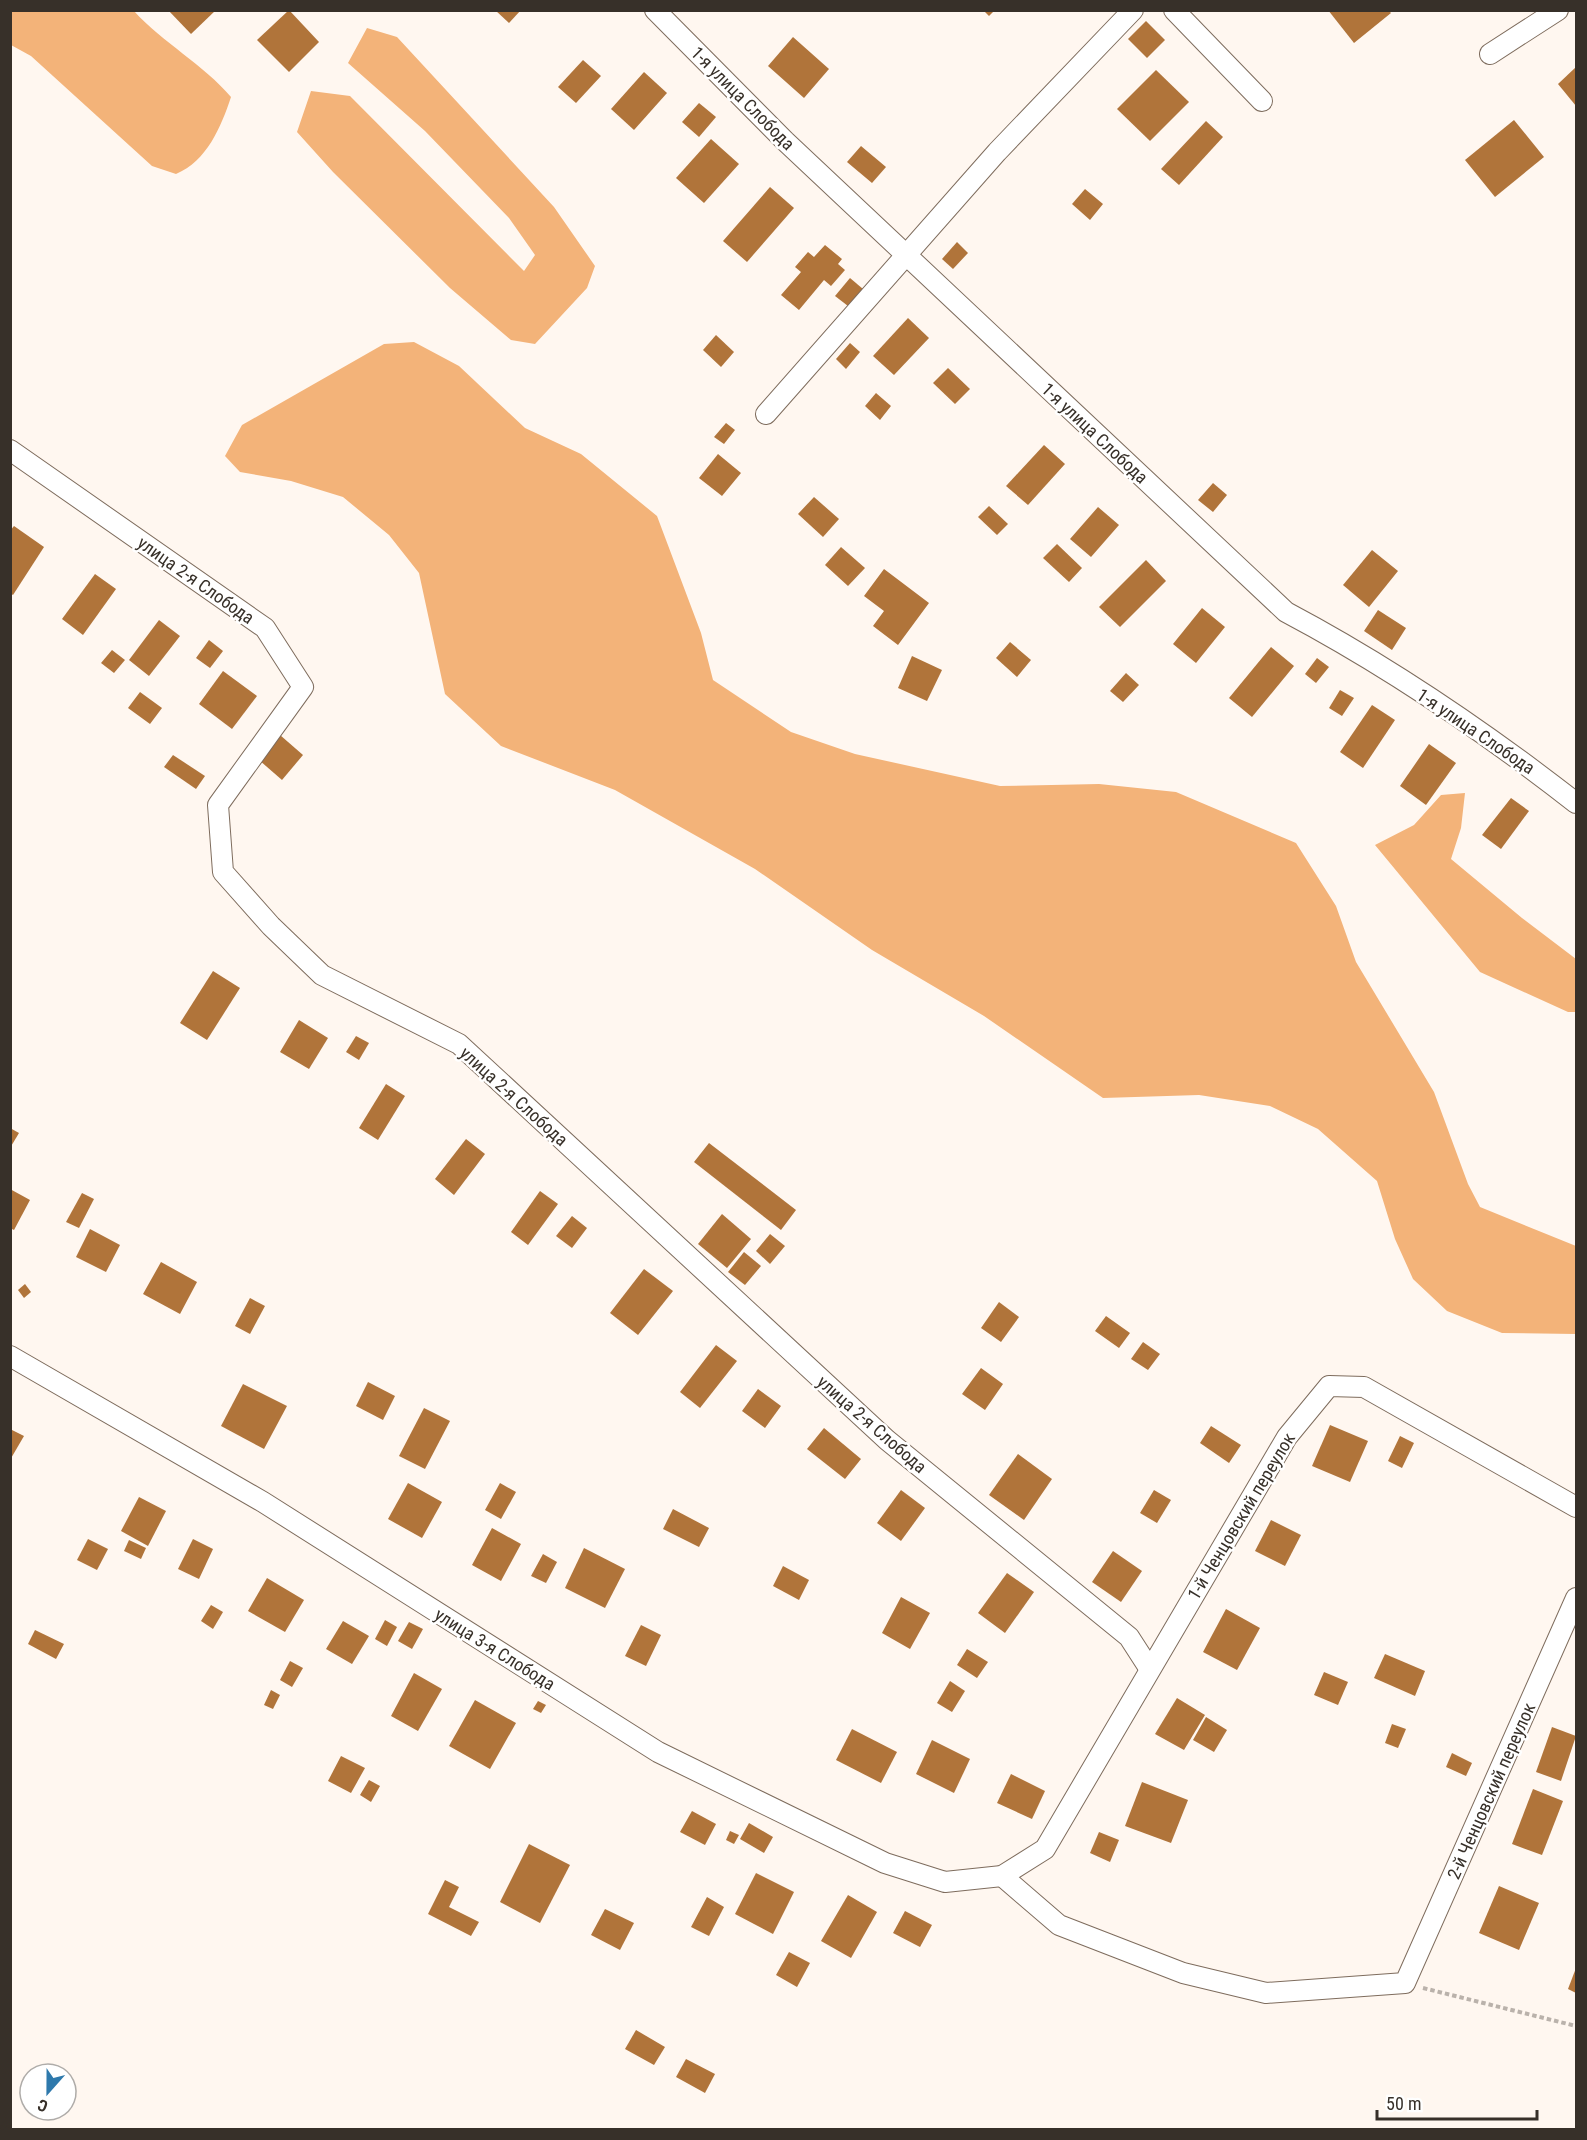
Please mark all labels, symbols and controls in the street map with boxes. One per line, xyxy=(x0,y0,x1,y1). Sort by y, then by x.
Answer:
street label: 1-я улица Слобода xyxy=(687,42,799,154)
street label: 1-я улица Слобода xyxy=(1037,378,1153,488)
street label: улица 2-я Слобода xyxy=(134,532,258,628)
street label: 1-я улица Слобода xyxy=(1413,684,1539,778)
street label: улица 2-я Слобода xyxy=(456,1042,572,1150)
street label: улица 2-я Слобода xyxy=(813,1371,931,1477)
street label: 1-й Ченцовский переулок xyxy=(1183,1429,1299,1603)
street label: улица 3-я Слобода xyxy=(431,1604,559,1694)
street label: 2-й Ченцовский переулок xyxy=(1443,1699,1540,1882)
north arrow xyxy=(18,2062,78,2122)
scale bar xyxy=(1377,2083,1538,2121)
text: 50 m xyxy=(1386,2093,1421,2114)
text: С xyxy=(35,2095,50,2116)

